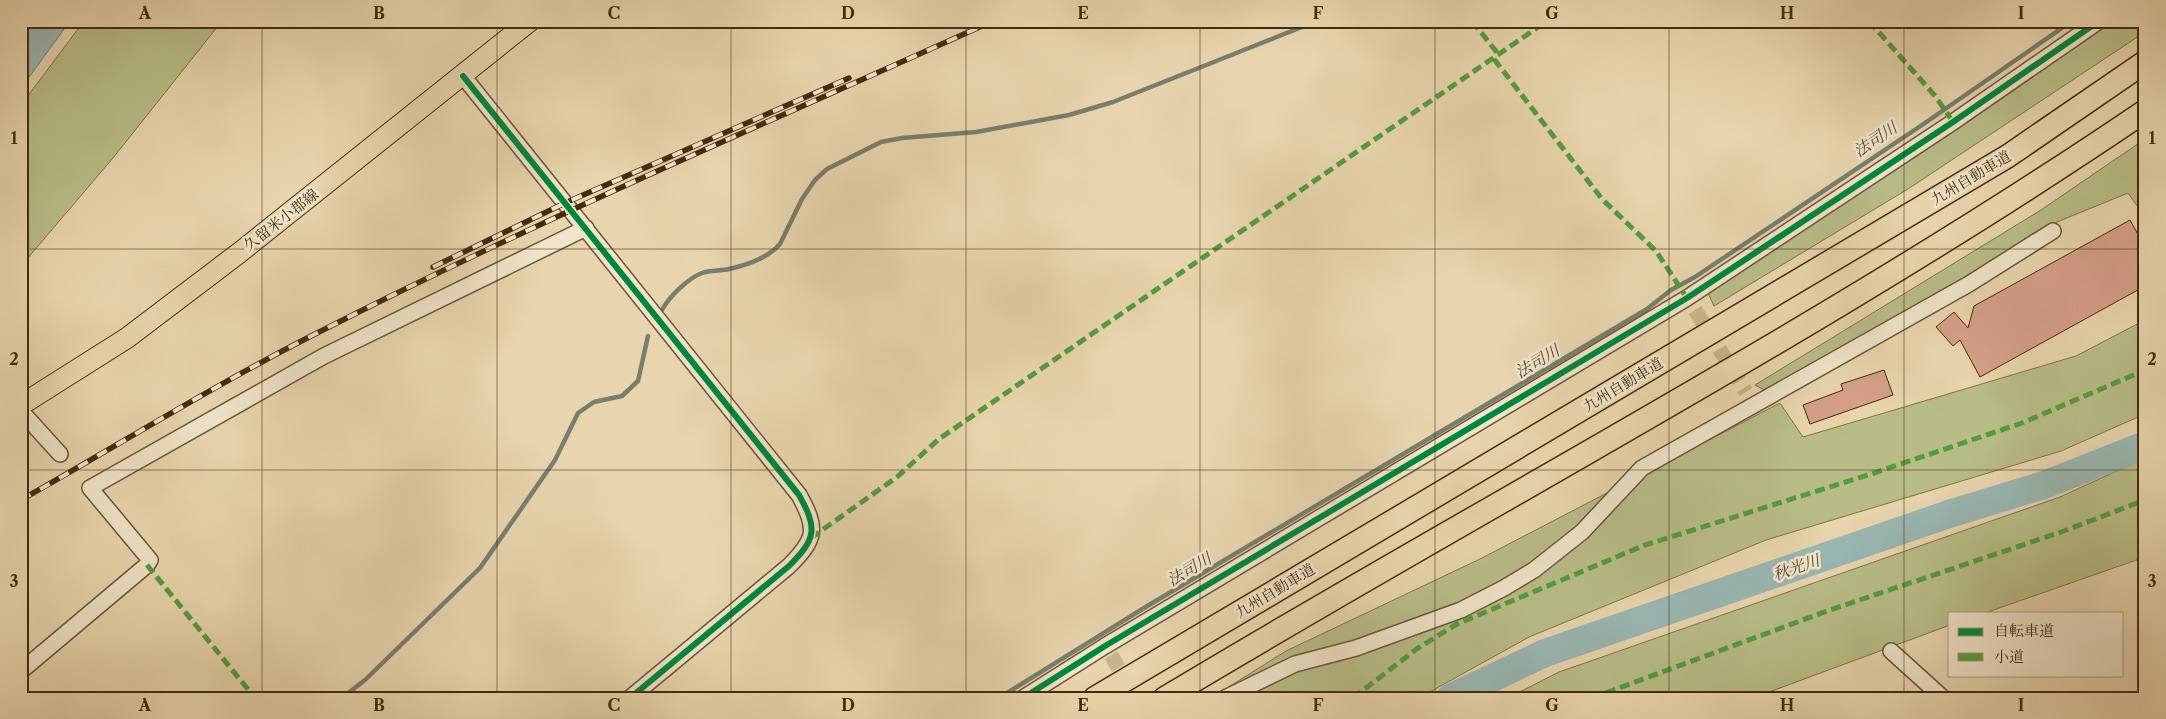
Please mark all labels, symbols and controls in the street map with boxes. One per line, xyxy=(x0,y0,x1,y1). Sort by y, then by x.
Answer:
text: A xyxy=(138,3,152,23)
text: B xyxy=(373,3,385,23)
text: C xyxy=(608,3,620,23)
text: D xyxy=(841,3,855,23)
text: E xyxy=(1077,3,1089,23)
text: F xyxy=(1313,3,1324,23)
text: G xyxy=(1545,3,1559,23)
text: H xyxy=(1780,3,1794,23)
text: I xyxy=(2018,3,2025,23)
water label: 法司川 xyxy=(1850,116,1902,161)
text: 1 xyxy=(10,128,18,148)
text: 1 xyxy=(2148,128,2156,148)
street label: 九州自動車道 xyxy=(1927,146,2014,209)
street label: 久留米小郡線 xyxy=(239,184,322,255)
water label: 法司川 xyxy=(1511,339,1564,382)
text: 2 xyxy=(9,349,19,369)
text: 2 xyxy=(2147,349,2157,369)
street label: 九州自動車道 xyxy=(1579,353,1666,416)
water label: 法司川 xyxy=(1163,547,1216,590)
water label: 秋光川 xyxy=(1770,549,1824,584)
street label: 九州自動車道 xyxy=(1231,559,1318,622)
text: 3 xyxy=(9,571,19,591)
text: 3 xyxy=(2147,571,2157,591)
legend xyxy=(1948,612,2124,676)
text: 自転車道 xyxy=(1994,621,2054,640)
text: 小道 xyxy=(1994,647,2024,666)
text: A xyxy=(138,695,152,715)
text: B xyxy=(373,695,385,715)
text: C xyxy=(608,695,620,715)
text: D xyxy=(841,695,855,715)
text: E xyxy=(1077,695,1089,715)
text: F xyxy=(1313,695,1324,715)
text: G xyxy=(1545,695,1559,715)
text: H xyxy=(1780,695,1794,715)
text: I xyxy=(2018,695,2025,715)

